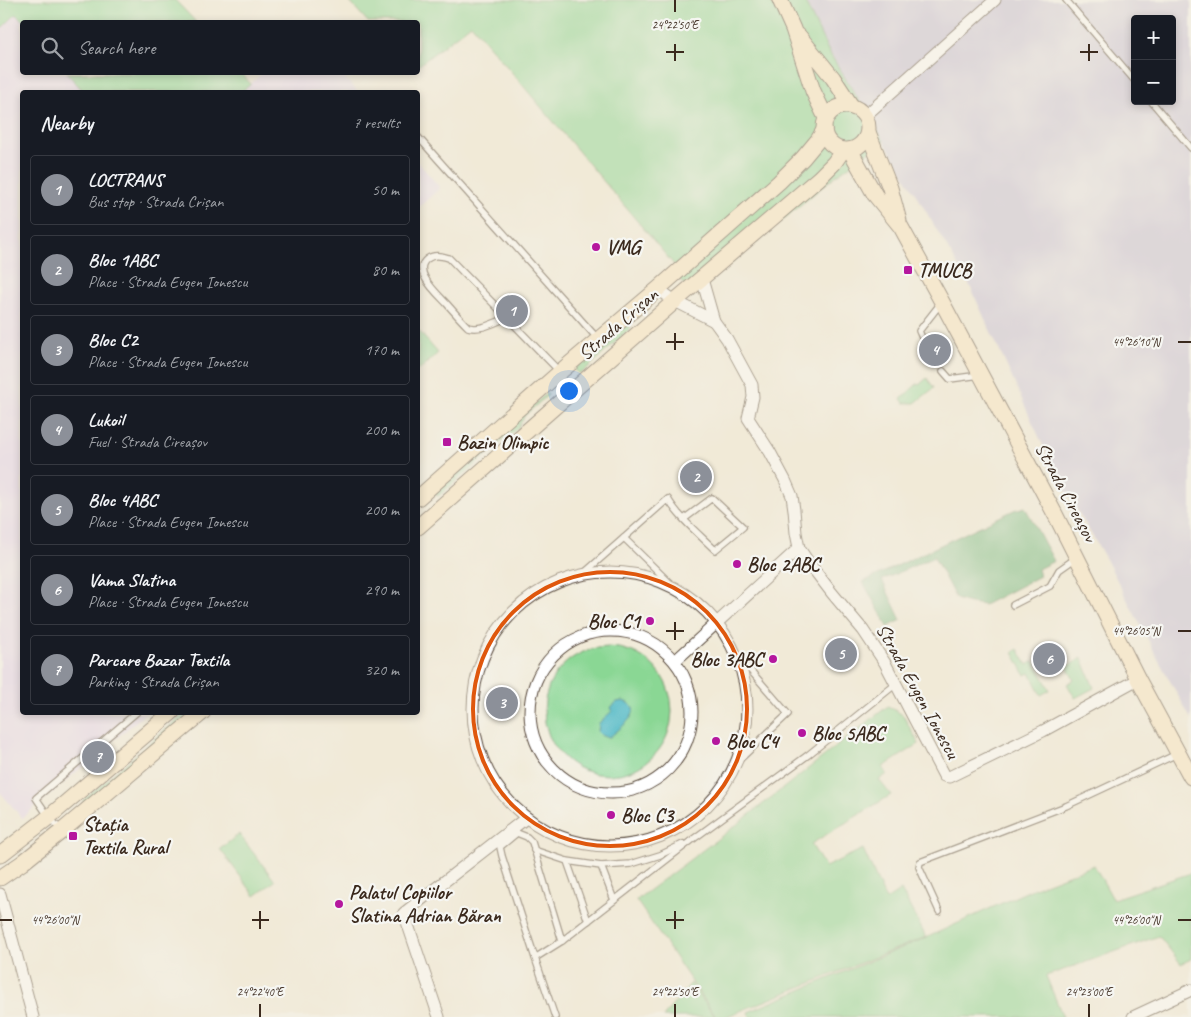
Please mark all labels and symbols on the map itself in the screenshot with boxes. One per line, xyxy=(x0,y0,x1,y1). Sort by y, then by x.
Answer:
text: 24°22'50"E xyxy=(652,17,700,33)
place label: VMG xyxy=(606,235,643,260)
marker: VMG xyxy=(590,241,602,253)
place label: TMUCB xyxy=(918,258,973,283)
marker: TMUCB xyxy=(902,264,914,276)
street label: Strada Crișan xyxy=(573,282,664,366)
pin: 1 xyxy=(496,292,528,330)
pin: 4 xyxy=(919,331,951,369)
text: 44°26'10"N xyxy=(1112,334,1161,350)
your location xyxy=(556,378,582,404)
place label: Bazin Olimpic xyxy=(457,430,550,455)
marker: Bazin Olimpic xyxy=(441,436,453,448)
street label: Strada Cireașov xyxy=(1029,438,1104,548)
pin: 2 xyxy=(680,458,712,496)
place label: Bloc 2ABC xyxy=(747,552,823,577)
marker: Bloc 2ABC xyxy=(731,558,743,570)
place label: Bloc C1 xyxy=(588,609,642,634)
marker: Bloc C1 xyxy=(644,615,656,627)
street label: Strada Eugen Ionescu xyxy=(871,619,966,764)
text: 44°26'05"N xyxy=(1112,623,1161,639)
pin: 5 xyxy=(825,635,857,673)
pin: 6 xyxy=(1033,640,1065,678)
place label: Bloc 3ABC xyxy=(690,647,766,672)
marker: Bloc 3ABC xyxy=(767,653,779,665)
pin: 3 xyxy=(486,684,518,722)
place label: Bloc 5ABC xyxy=(812,721,887,746)
marker: Bloc 5ABC xyxy=(796,727,808,739)
place label: Bloc C4 xyxy=(726,729,781,754)
marker: Bloc C4 xyxy=(710,735,722,747)
pin: 7 xyxy=(82,738,114,776)
place label: Bloc C3 xyxy=(621,803,675,828)
marker: Bloc C3 xyxy=(605,809,617,821)
place label: Stația Textila Rural xyxy=(83,812,171,860)
marker: Stația Textila Rural xyxy=(67,830,79,842)
place label: Palatul Copiilor Slatina Adrian Băran xyxy=(349,880,502,928)
marker: Palatul Copiilor Slatina Adrian Băran xyxy=(333,898,345,910)
text: 44°26'00"N xyxy=(31,912,80,928)
text: 44°26'00"N xyxy=(1112,912,1161,928)
text: 24°22'40"E xyxy=(237,984,285,1000)
text: 24°22'50"E xyxy=(652,984,700,1000)
text: 24°23'00"E xyxy=(1066,984,1114,1000)

